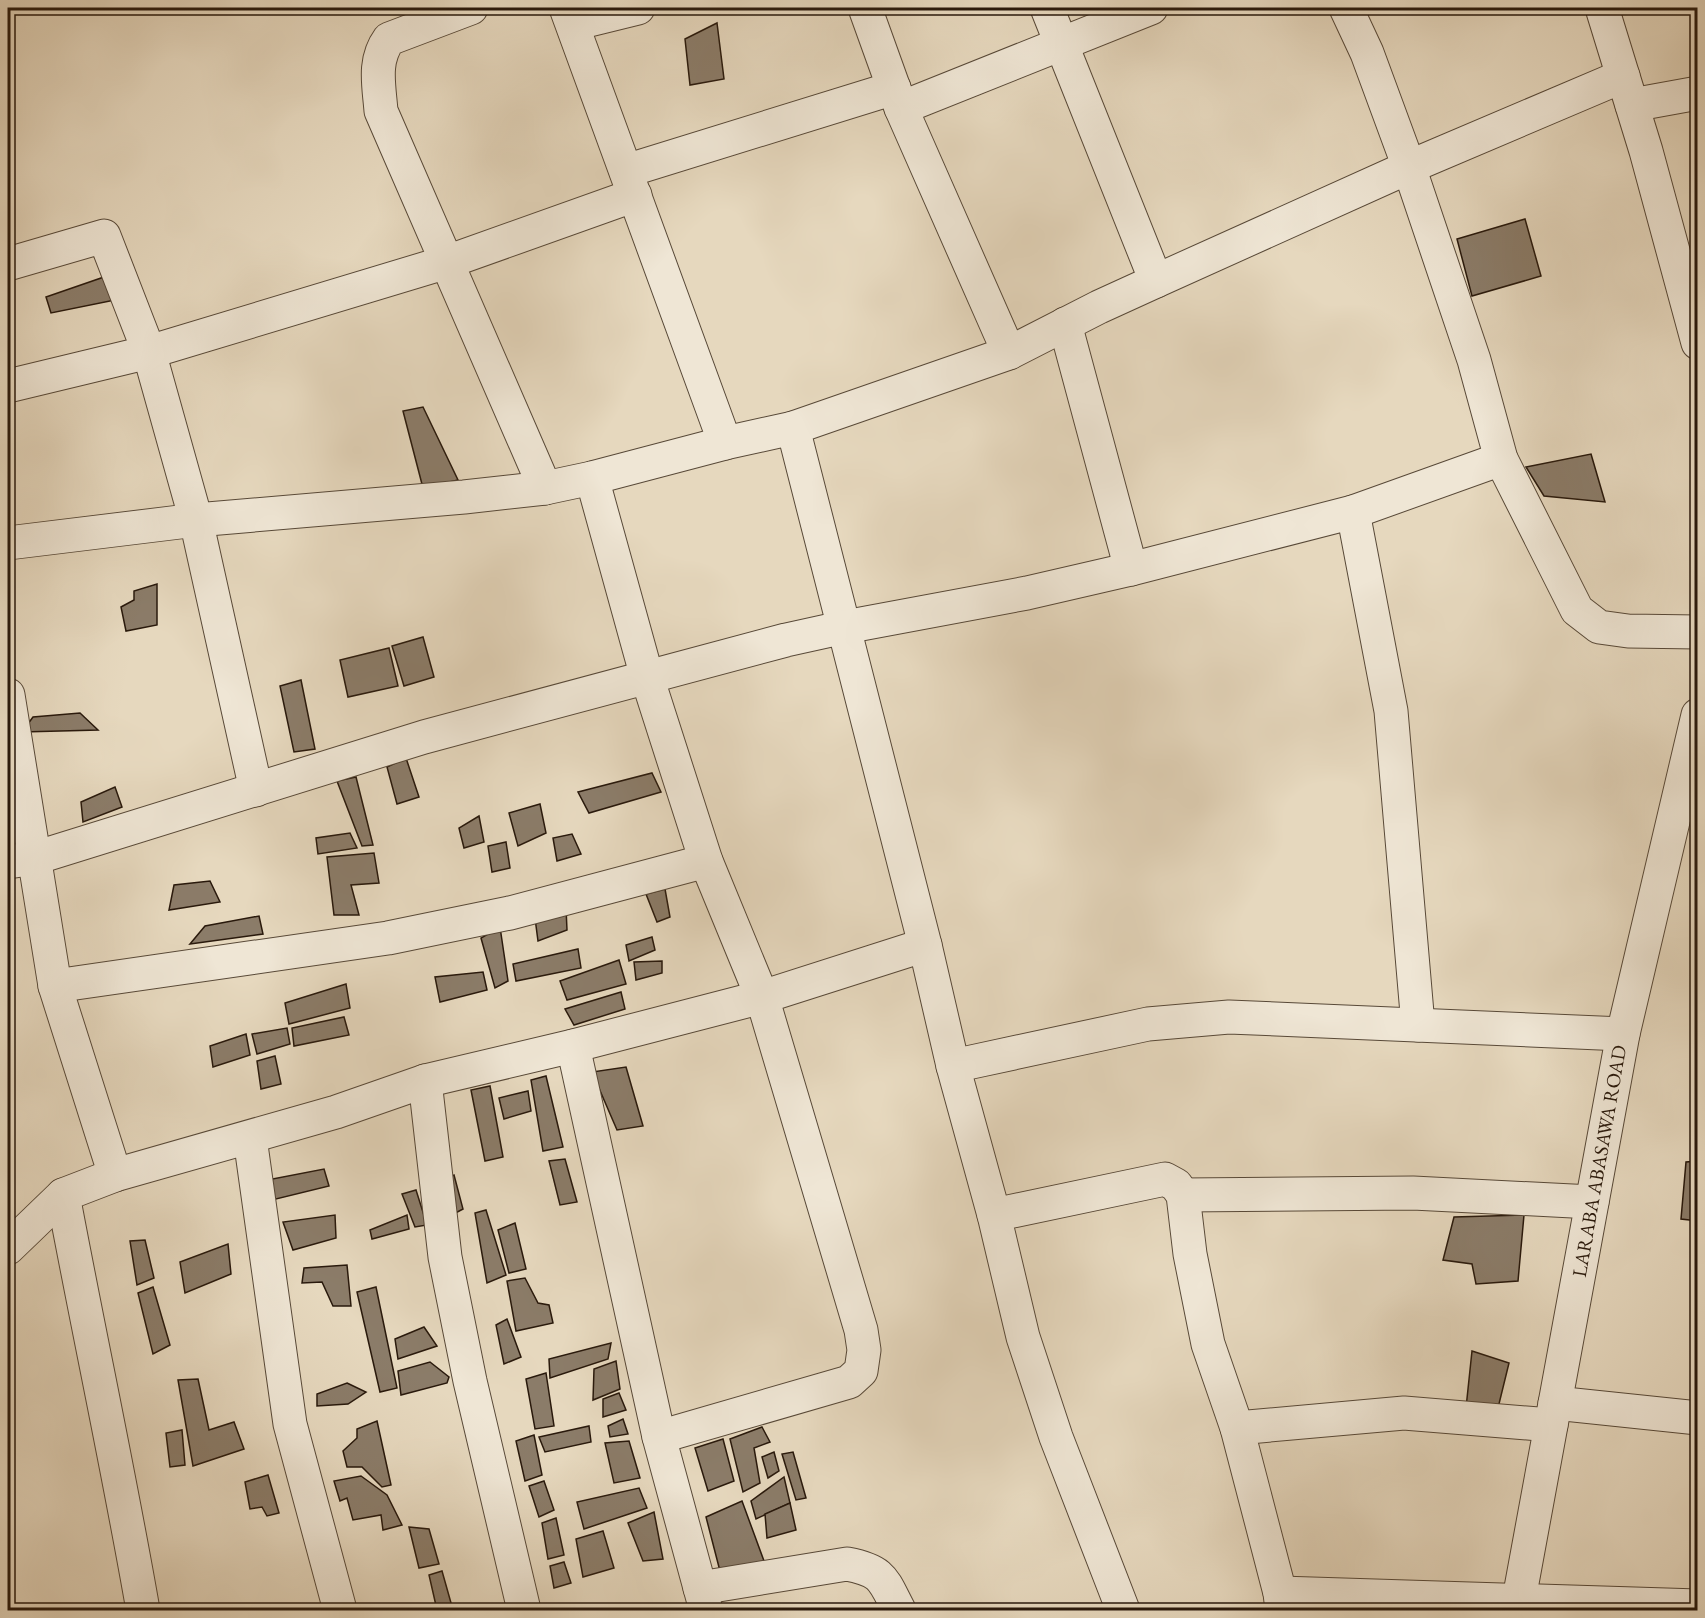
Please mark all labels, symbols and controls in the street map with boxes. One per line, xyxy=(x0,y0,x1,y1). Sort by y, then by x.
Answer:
street label: LARABA ABASAWA ROAD xyxy=(1566,1043,1632,1279)

